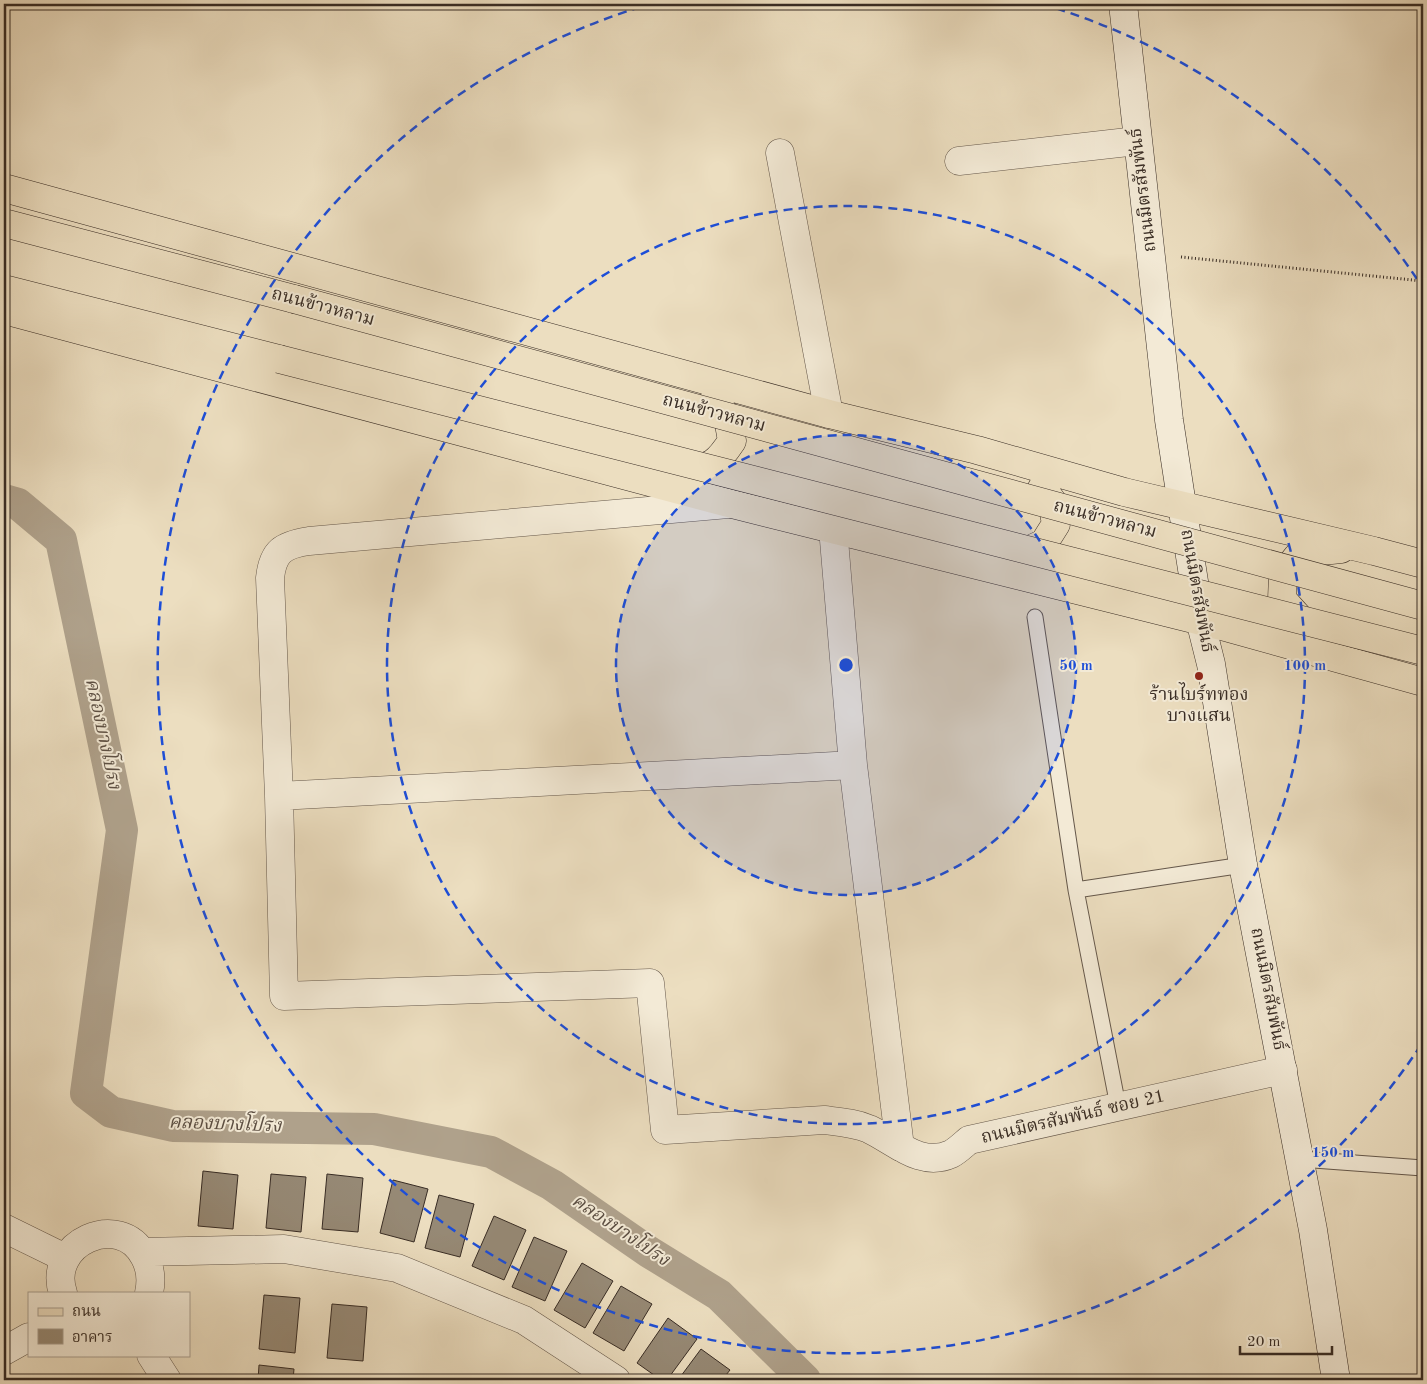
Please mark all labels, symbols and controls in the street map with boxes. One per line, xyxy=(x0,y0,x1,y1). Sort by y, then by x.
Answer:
street label: ถนนมิตรสัมพันธ์ xyxy=(1123,126,1160,253)
street label: ถนนข้าวหลาม xyxy=(270,283,377,329)
street label: ถนนข้าวหลาม xyxy=(661,389,768,435)
street label: ถนนข้าวหลาม xyxy=(1052,495,1159,541)
street label: ถนนมิตรสัมพันธ์ xyxy=(1177,527,1220,655)
centre of rings xyxy=(837,656,855,674)
text: 50 m xyxy=(1059,659,1093,674)
text: 100 m xyxy=(1284,659,1326,674)
marker: ร้านไบร์ททอง บางแสน xyxy=(1193,670,1205,682)
water label: คลองบางโปรง xyxy=(81,676,129,793)
place label: ร้านไบร์ททอง บางแสน xyxy=(1150,682,1248,725)
street label: ถนนมิตรสัมพันธ์ xyxy=(1247,925,1292,1052)
street label: ถนนมิตรสัมพันธ์ ซอย 21 xyxy=(979,1084,1167,1147)
water label: คลองบางโปรง xyxy=(168,1108,283,1137)
text: 150 m xyxy=(1312,1146,1354,1161)
water label: คลองบางโปรง xyxy=(568,1187,677,1271)
legend xyxy=(28,1292,190,1356)
text: ถนน xyxy=(72,1305,101,1320)
scale bar xyxy=(1240,1324,1332,1356)
text: อาคาร xyxy=(72,1331,112,1346)
text: 20 m xyxy=(1247,1335,1281,1350)

